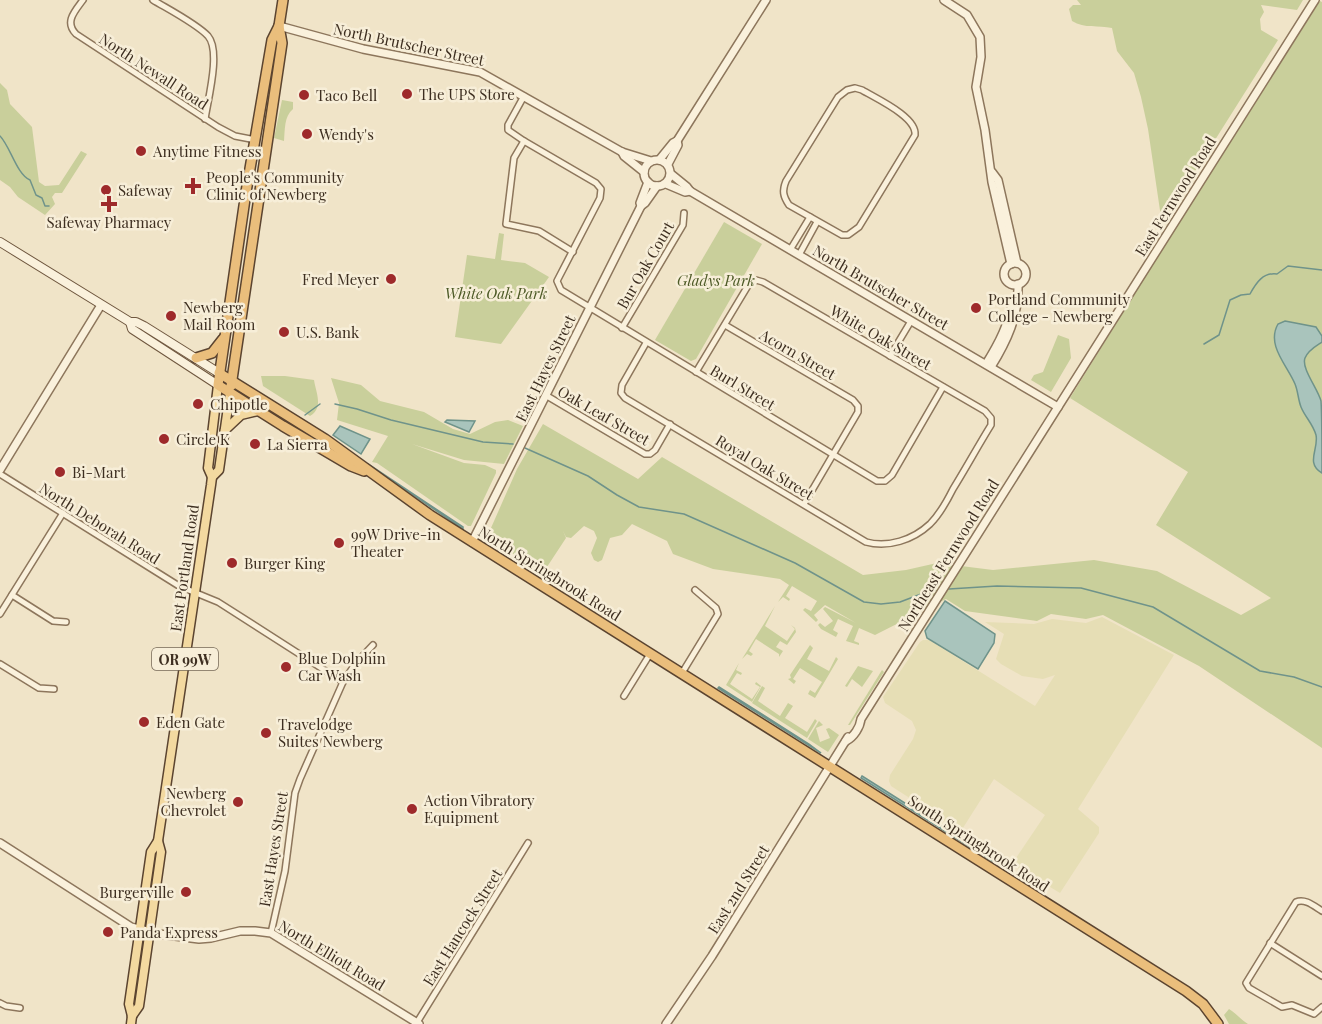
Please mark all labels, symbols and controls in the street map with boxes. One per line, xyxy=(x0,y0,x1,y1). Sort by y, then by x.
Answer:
street label: North Brutscher Street xyxy=(332,18,487,70)
street label: North Newall Road xyxy=(96,28,213,114)
place label: The UPS Store xyxy=(419,84,515,104)
place label: Taco Bell xyxy=(316,85,377,105)
marker: The UPS Store xyxy=(400,87,414,101)
marker: Taco Bell xyxy=(297,88,311,102)
place label: Wendy's xyxy=(318,124,374,144)
marker: Wendy's xyxy=(300,127,314,141)
street label: East Fernwood Road xyxy=(1130,132,1220,260)
place label: Anytime Fitness xyxy=(152,141,261,161)
marker: Anytime Fitness xyxy=(134,144,148,158)
place label: People's Community Clinic of Newberg xyxy=(206,167,345,204)
marker: People's Community Clinic of Newberg xyxy=(184,177,202,195)
place label: Safeway xyxy=(118,180,173,200)
marker: Safeway xyxy=(99,183,113,197)
marker: Safeway Pharmacy xyxy=(102,197,116,211)
place label: Safeway Pharmacy xyxy=(47,212,172,232)
street label: Bur Oak Court xyxy=(612,217,678,312)
street label: North Brutscher Street xyxy=(809,240,953,334)
place label: Fred Meyer xyxy=(302,269,379,289)
park label: Gladys Park xyxy=(677,270,755,290)
marker: Fred Meyer xyxy=(384,272,398,286)
park label: White Oak Park xyxy=(445,283,547,303)
place label: Portland Community College - Newberg xyxy=(988,289,1131,326)
place label: Newberg Mail Room xyxy=(183,297,256,334)
street label: White Oak Street xyxy=(826,299,936,374)
marker: Portland Community College - Newberg xyxy=(969,301,983,315)
marker: Newberg Mail Room xyxy=(164,309,178,323)
street label: East Hayes Street xyxy=(510,311,580,425)
place label: U.S. Bank xyxy=(296,322,360,342)
street label: Acorn Street xyxy=(755,324,840,384)
marker: U.S. Bank xyxy=(277,325,291,339)
street label: Burl Street xyxy=(707,360,780,415)
street label: Oak Leaf Street xyxy=(554,381,654,450)
place label: Chipotle xyxy=(210,394,268,414)
marker: Chipotle xyxy=(191,397,205,411)
place label: Circle K xyxy=(176,429,230,449)
street label: Royal Oak Street xyxy=(712,430,819,505)
marker: Circle K xyxy=(157,432,171,446)
place label: La Sierra xyxy=(267,434,328,454)
marker: La Sierra xyxy=(248,437,262,451)
place label: Bi-Mart xyxy=(72,462,126,482)
marker: Bi-Mart xyxy=(53,465,67,479)
street label: Northeast Fernwood Road xyxy=(893,475,1003,635)
street label: North Deborah Road xyxy=(36,478,164,568)
street label: East Portland Road xyxy=(165,503,203,633)
street label: North Springbrook Road xyxy=(475,521,625,625)
place label: 99W Drive-in Theater xyxy=(351,524,441,561)
marker: 99W Drive-in Theater xyxy=(332,536,346,550)
place label: Burger King xyxy=(244,553,325,573)
marker: Burger King xyxy=(225,556,239,570)
road number: OR 99W xyxy=(152,648,218,670)
place label: Blue Dolphin Car Wash xyxy=(298,648,386,685)
marker: Blue Dolphin Car Wash xyxy=(279,660,293,674)
place label: Eden Gate xyxy=(156,712,225,732)
place label: Travelodge Suites Newberg xyxy=(278,714,383,751)
marker: Eden Gate xyxy=(137,715,151,729)
marker: Travelodge Suites Newberg xyxy=(259,726,273,740)
place label: Newberg Chevrolet xyxy=(161,783,227,820)
street label: East Hayes Street xyxy=(254,789,292,908)
place label: Action Vibratory Equipment xyxy=(423,790,535,827)
street label: South Springbrook Road xyxy=(905,790,1054,896)
marker: Newberg Chevrolet xyxy=(231,795,245,809)
marker: Action Vibratory Equipment xyxy=(405,802,419,816)
street label: East 2nd Street xyxy=(703,840,774,937)
street label: East Hancock Street xyxy=(418,864,507,989)
place label: Burgerville xyxy=(99,882,174,902)
marker: Burgerville xyxy=(179,885,193,899)
street label: North Elliott Road xyxy=(275,915,389,995)
place label: Panda Express xyxy=(120,922,218,942)
marker: Panda Express xyxy=(101,925,115,939)

